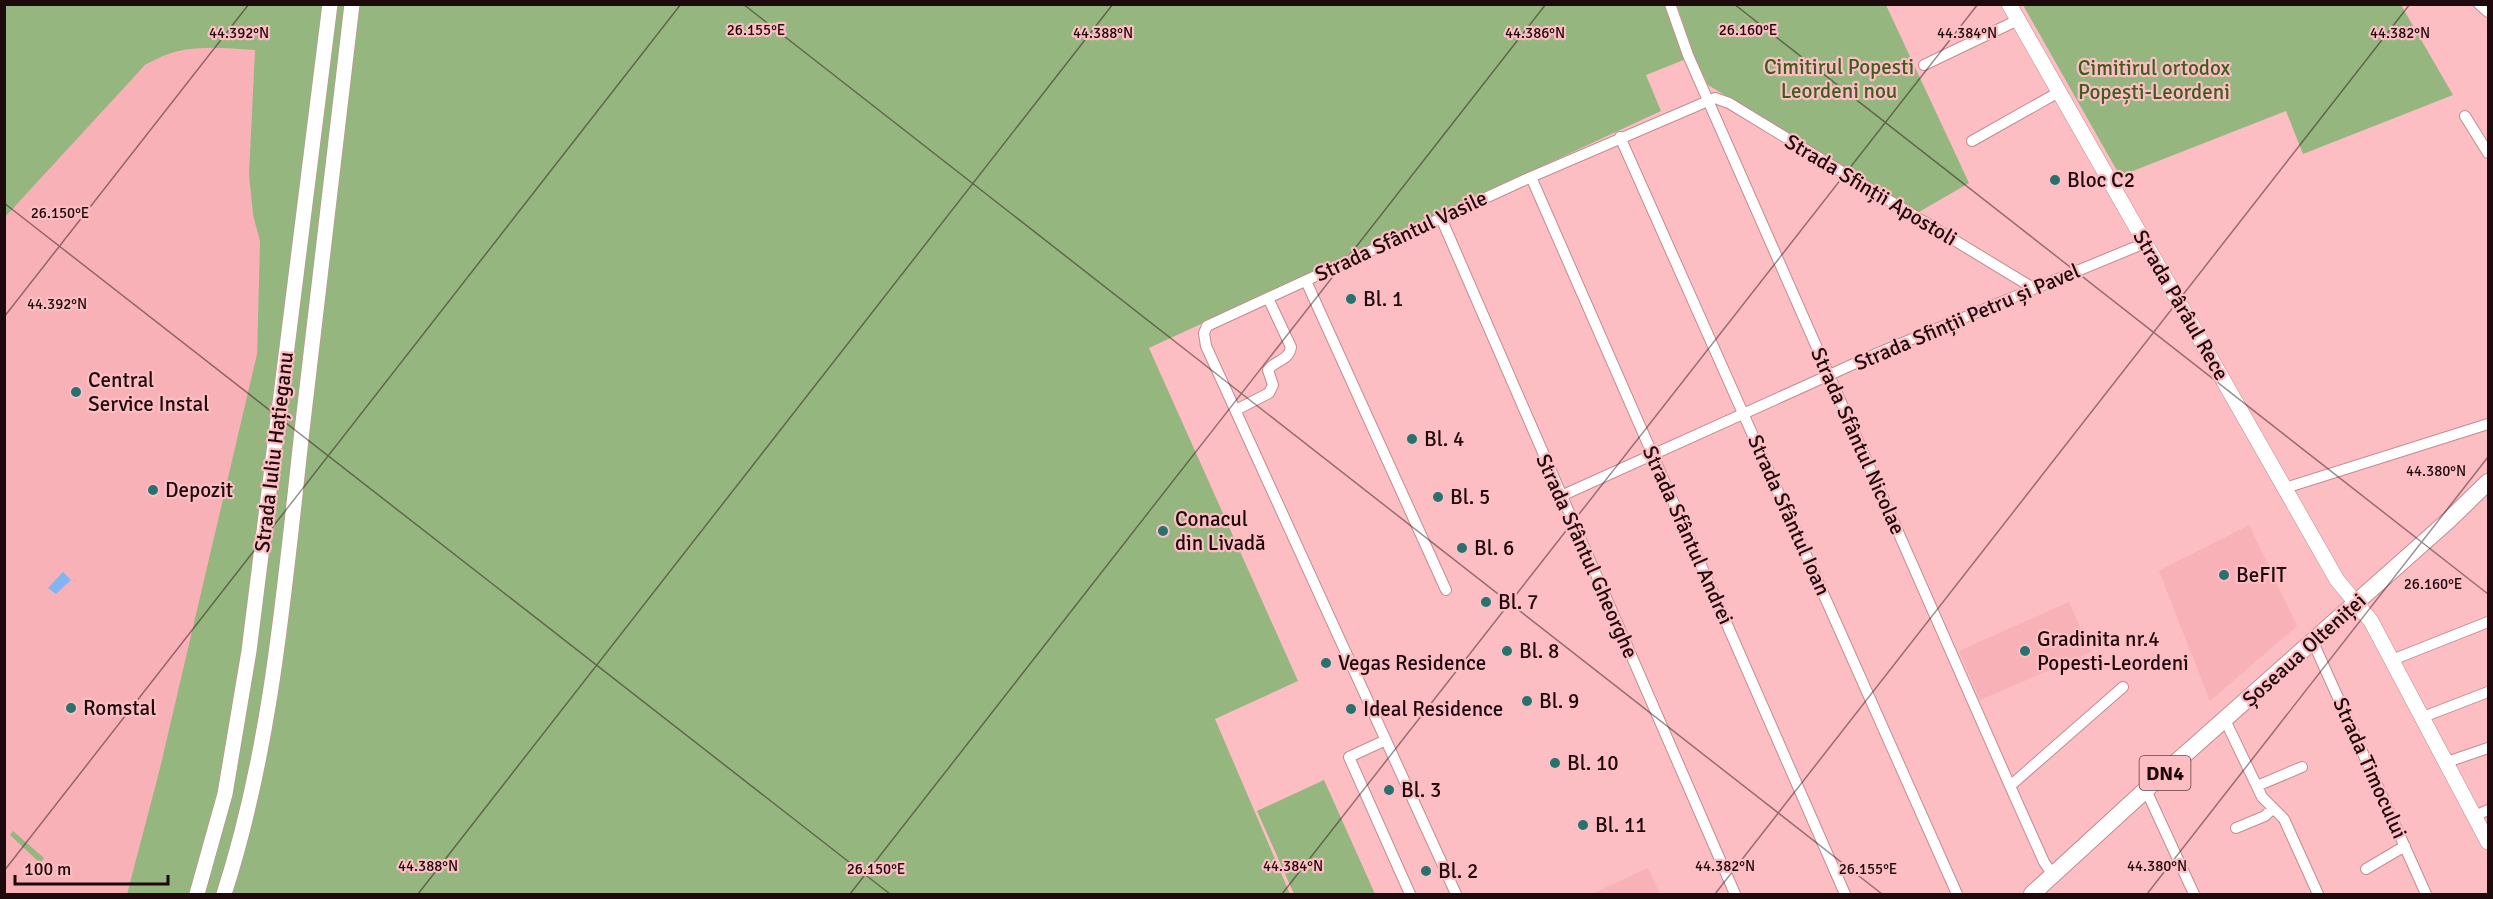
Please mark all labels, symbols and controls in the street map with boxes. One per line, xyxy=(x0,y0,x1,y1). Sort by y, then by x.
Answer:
text: 26.155°E xyxy=(727,21,785,39)
text: 26.160°E xyxy=(1719,21,1777,39)
text: 44.392°N xyxy=(209,24,269,42)
text: 44.388°N xyxy=(1073,24,1133,42)
text: 44.386°N xyxy=(1505,24,1565,42)
text: 44.384°N xyxy=(1937,24,1997,42)
text: 44.382°N xyxy=(2370,24,2430,42)
park label: Cimitirul Popesti Leordeni nou xyxy=(1764,54,1914,104)
park label: Cimitirul ortodox Popești-Leordeni xyxy=(2078,55,2231,105)
street label: Strada Sfinții Apostoli xyxy=(1780,128,1962,252)
place label: Bloc C2 xyxy=(2067,167,2135,193)
marker: Bloc C2 xyxy=(2048,173,2062,187)
street label: Strada Sfântul Vasile xyxy=(1311,185,1491,287)
text: 26.150°E xyxy=(31,204,89,222)
street label: Strada Pârâul Rece xyxy=(2127,225,2235,385)
street label: Strada Sfinții Petru și Pavel xyxy=(1850,258,2084,376)
place label: Bl. 1 xyxy=(1363,286,1403,312)
marker: Bl. 1 xyxy=(1344,292,1358,306)
text: 44.392°N xyxy=(27,295,87,313)
street label: Strada Sfântul Nicolae xyxy=(1805,343,1911,539)
street label: Strada Iuliu Hațieganu xyxy=(249,350,299,554)
place label: Central Service Instal xyxy=(88,367,209,417)
marker: Central Service Instal xyxy=(69,385,83,399)
place label: Bl. 4 xyxy=(1424,426,1464,452)
street label: Strada Sfântul Ioan xyxy=(1742,431,1836,599)
marker: Bl. 4 xyxy=(1405,432,1419,446)
street label: Strada Sfântul Andrei xyxy=(1637,442,1739,628)
street label: Strada Sfântul Gheorghe xyxy=(1530,450,1644,662)
text: 44.380°N xyxy=(2406,462,2466,480)
place label: Depozit xyxy=(165,477,233,503)
marker: Depozit xyxy=(146,483,160,497)
place label: Bl. 5 xyxy=(1450,484,1490,510)
marker: Bl. 5 xyxy=(1431,490,1445,504)
place label: Conacul din Livadă xyxy=(1175,506,1266,556)
marker: Conacul din Livadă xyxy=(1156,524,1170,538)
place label: Bl. 6 xyxy=(1474,535,1514,561)
marker: Bl. 6 xyxy=(1455,541,1469,555)
place label: BeFIT xyxy=(2236,562,2287,588)
marker: BeFIT xyxy=(2217,568,2231,582)
text: 26.160°E xyxy=(2404,575,2462,593)
street label: Șoseaua Olteniței xyxy=(2237,588,2371,712)
place label: Bl. 7 xyxy=(1498,589,1538,615)
marker: Bl. 7 xyxy=(1479,595,1493,609)
place label: Gradinita nr.4 Popesti-Leordeni xyxy=(2037,626,2189,676)
place label: Bl. 8 xyxy=(1519,638,1559,664)
marker: Bl. 8 xyxy=(1500,644,1514,658)
marker: Gradinita nr.4 Popesti-Leordeni xyxy=(2018,644,2032,658)
place label: Vegas Residence xyxy=(1338,650,1486,676)
marker: Vegas Residence xyxy=(1319,656,1333,670)
place label: Bl. 9 xyxy=(1539,688,1579,714)
street label: Strada Timocului xyxy=(2327,693,2413,843)
marker: Bl. 9 xyxy=(1520,694,1534,708)
place label: Romstal xyxy=(83,695,156,721)
place label: Ideal Residence xyxy=(1363,696,1503,722)
marker: Romstal xyxy=(64,701,78,715)
marker: Ideal Residence xyxy=(1344,702,1358,716)
place label: Bl. 10 xyxy=(1567,750,1619,776)
marker: Bl. 10 xyxy=(1548,756,1562,770)
road number: DN4 xyxy=(2140,756,2190,790)
place label: Bl. 3 xyxy=(1401,777,1441,803)
marker: Bl. 3 xyxy=(1382,783,1396,797)
place label: Bl. 11 xyxy=(1595,812,1647,838)
marker: Bl. 11 xyxy=(1576,818,1590,832)
scale bar xyxy=(15,848,168,886)
text: 44.388°N xyxy=(398,857,458,875)
text: 44.384°N xyxy=(1263,857,1323,875)
text: 44.382°N xyxy=(1695,857,1755,875)
text: 44.380°N xyxy=(2127,857,2187,875)
text: 100 m xyxy=(24,858,71,880)
place label: Bl. 2 xyxy=(1438,858,1478,884)
text: 26.150°E xyxy=(847,860,905,878)
text: 26.155°E xyxy=(1839,860,1897,878)
marker: Bl. 2 xyxy=(1419,864,1433,878)

